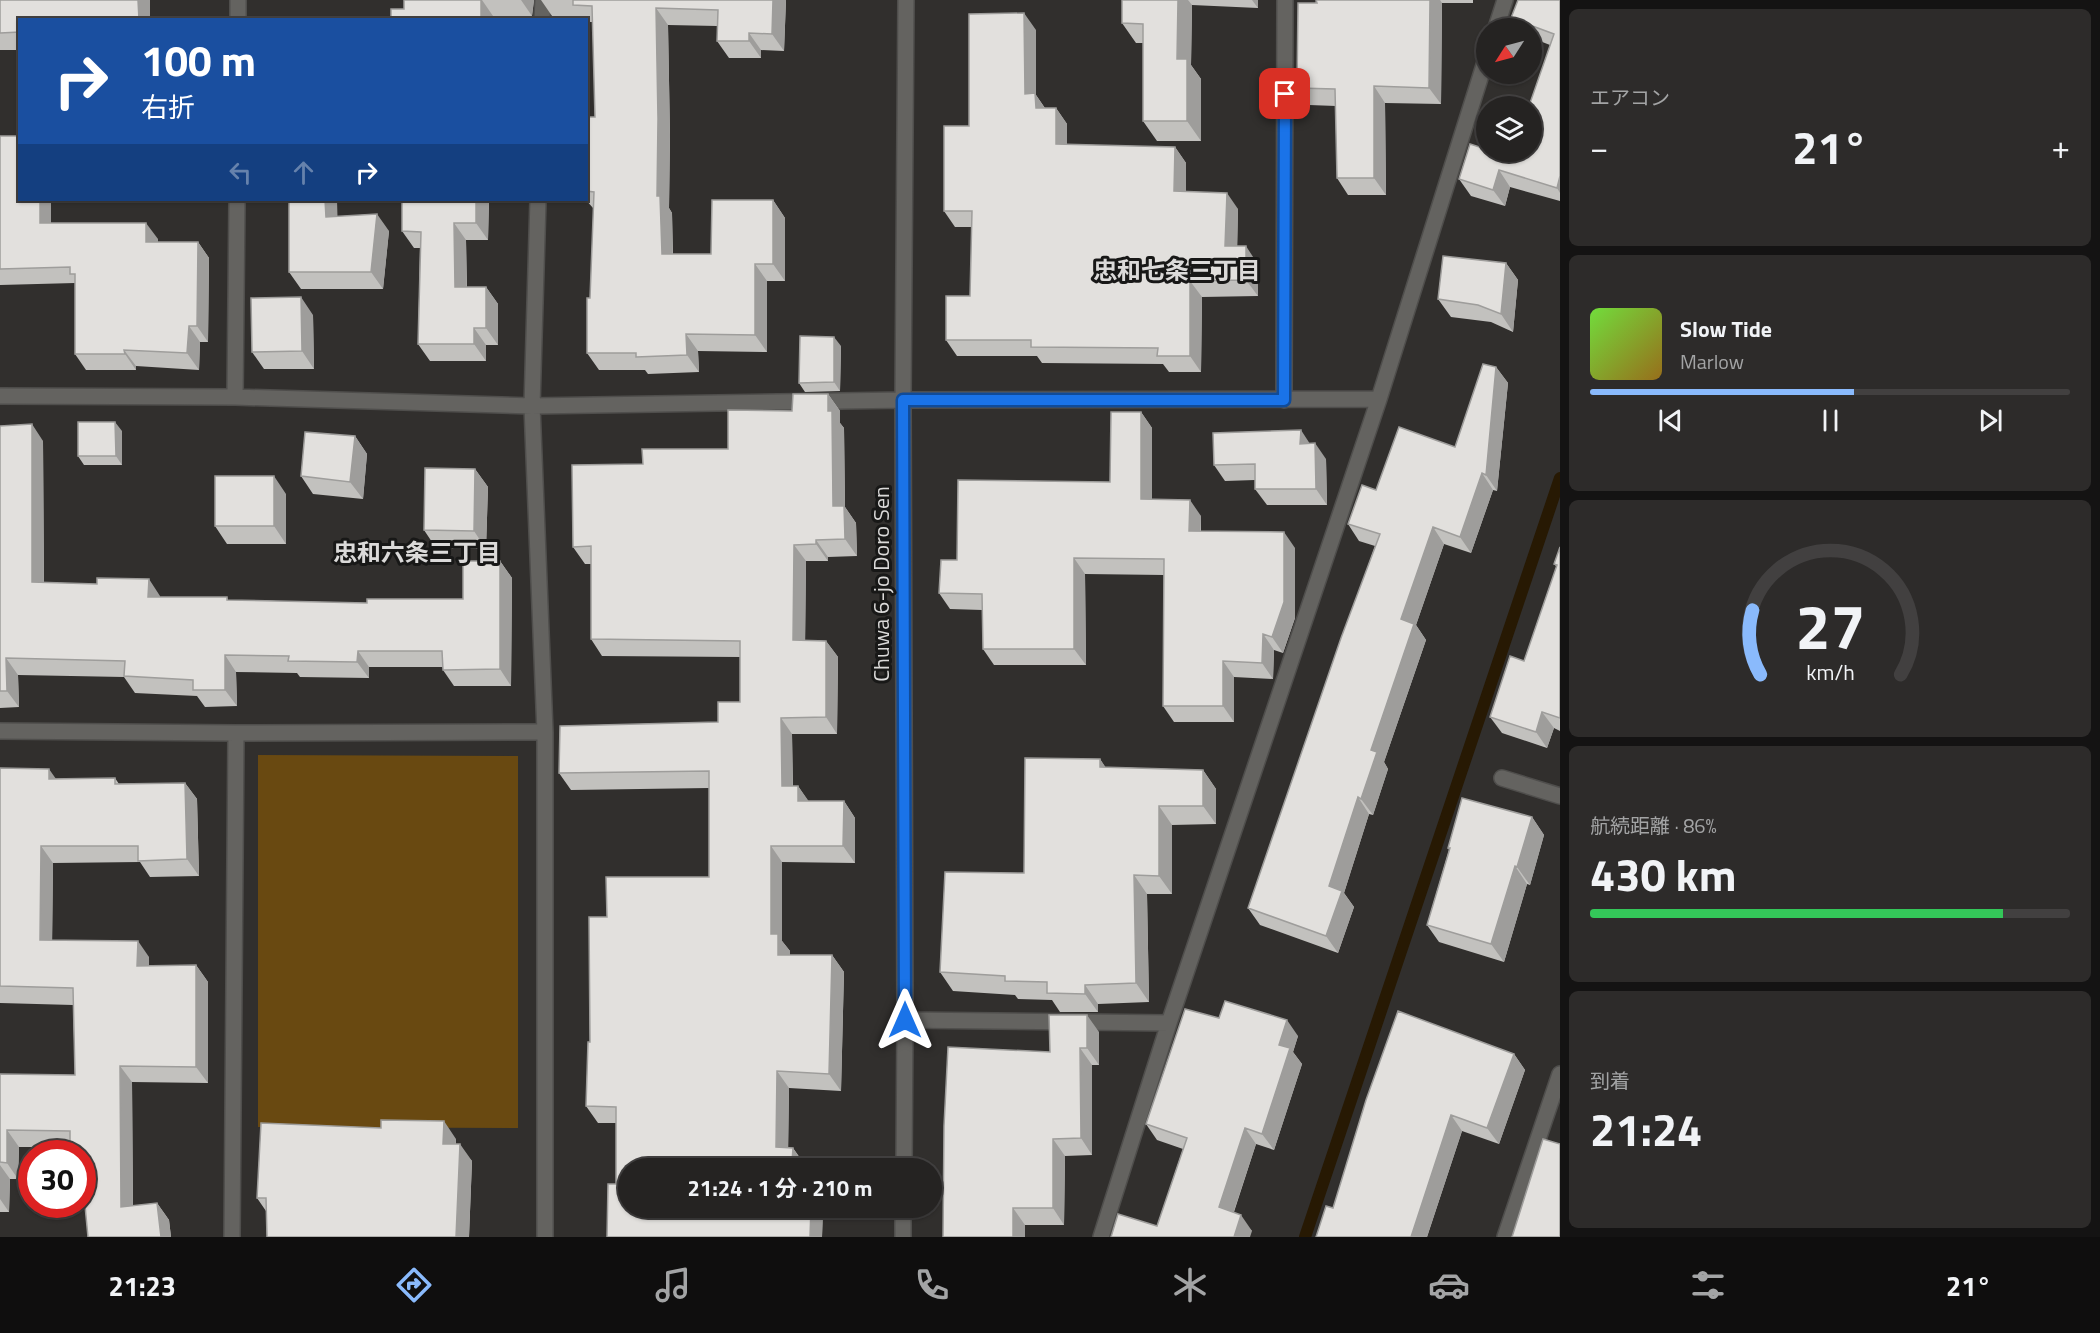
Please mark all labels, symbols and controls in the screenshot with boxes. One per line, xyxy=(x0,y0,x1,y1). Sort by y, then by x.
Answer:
north arrow xyxy=(1476,18,1542,84)
map controls xyxy=(1476,18,1542,162)
text: 100 m xyxy=(141,28,256,92)
icon: right xyxy=(42,42,120,120)
pin xyxy=(1259,68,1310,119)
icon: arrive xyxy=(1268,77,1301,110)
text: エアコン xyxy=(1590,82,1670,113)
text: 右折 xyxy=(141,86,195,127)
button: layers xyxy=(1476,96,1542,162)
text: 21° xyxy=(1792,113,1868,181)
text: − xyxy=(1590,122,1608,172)
text: + xyxy=(2052,122,2070,172)
icon: left xyxy=(224,156,257,189)
icon: ahead xyxy=(287,156,320,189)
icon: right xyxy=(350,156,383,189)
district label: 忠和七条三丁目 xyxy=(1093,252,1261,288)
text: Slow Tide xyxy=(1680,312,1772,346)
text: Marlow xyxy=(1680,346,1744,377)
icon: previous xyxy=(1654,404,1687,437)
icon: pause xyxy=(1814,404,1847,437)
icon: next xyxy=(1974,404,2007,437)
street label: Chuwa 6-jo Doro Sen xyxy=(864,486,898,682)
district label: 忠和六条三丁目 xyxy=(333,534,501,570)
text: 27 xyxy=(1795,579,1865,674)
text: km/h xyxy=(1806,657,1854,689)
text: 航続距離 · 86% xyxy=(1590,810,1717,841)
text: 430 km xyxy=(1590,840,1736,908)
position arrow xyxy=(873,988,937,1052)
text: 到着 xyxy=(1590,1065,1630,1096)
text: 21:24 xyxy=(1590,1095,1702,1163)
speed limit sign: 30 xyxy=(18,1140,96,1218)
text: 21:24 · 1 分 · 210 m xyxy=(688,1171,872,1205)
icon: directions xyxy=(393,1264,435,1306)
icon: music xyxy=(652,1264,694,1306)
icon: phone xyxy=(911,1264,953,1306)
icon: climate xyxy=(1169,1264,1211,1306)
icon: car xyxy=(1428,1264,1470,1306)
icon: filters xyxy=(1687,1264,1729,1306)
text: 21:23 xyxy=(108,1265,176,1306)
text: 21° xyxy=(1946,1265,1991,1306)

